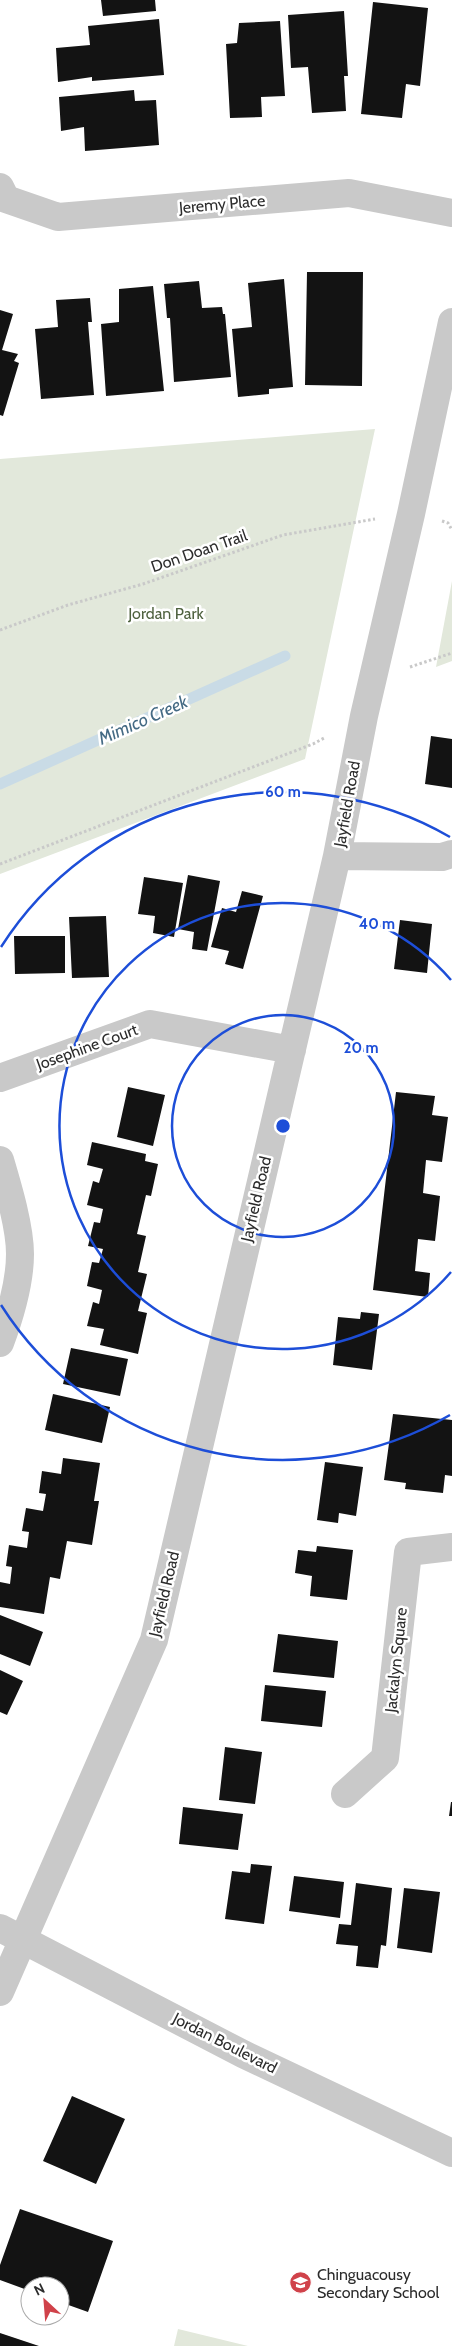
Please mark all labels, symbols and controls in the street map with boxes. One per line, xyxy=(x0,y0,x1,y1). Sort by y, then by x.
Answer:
street label: Jeremy Place xyxy=(177,191,266,217)
street label: Don Doan Trail xyxy=(148,526,250,576)
park label: Jordan Park xyxy=(127,604,205,623)
water label: Mimico Creek xyxy=(94,690,192,750)
street label: Jayfield Road xyxy=(330,759,364,850)
text: 60 m xyxy=(265,783,301,801)
text: 40 m xyxy=(359,915,395,933)
street label: Josephine Court xyxy=(33,1020,141,1074)
text: 20 m xyxy=(344,1039,378,1057)
centre of rings xyxy=(274,1117,292,1135)
street label: Jayfield Road xyxy=(237,1154,275,1245)
street label: Jayfield Road xyxy=(145,1549,183,1640)
street label: Jackalyn Square xyxy=(381,1607,411,1714)
street label: Jordan Boulevard xyxy=(169,2008,280,2077)
place label: Chinguacousy Secondary School xyxy=(317,2265,440,2302)
school or university icon: Chinguacousy Secondary School xyxy=(289,2271,313,2295)
north arrow xyxy=(20,2276,70,2326)
text: N xyxy=(31,2279,48,2300)

